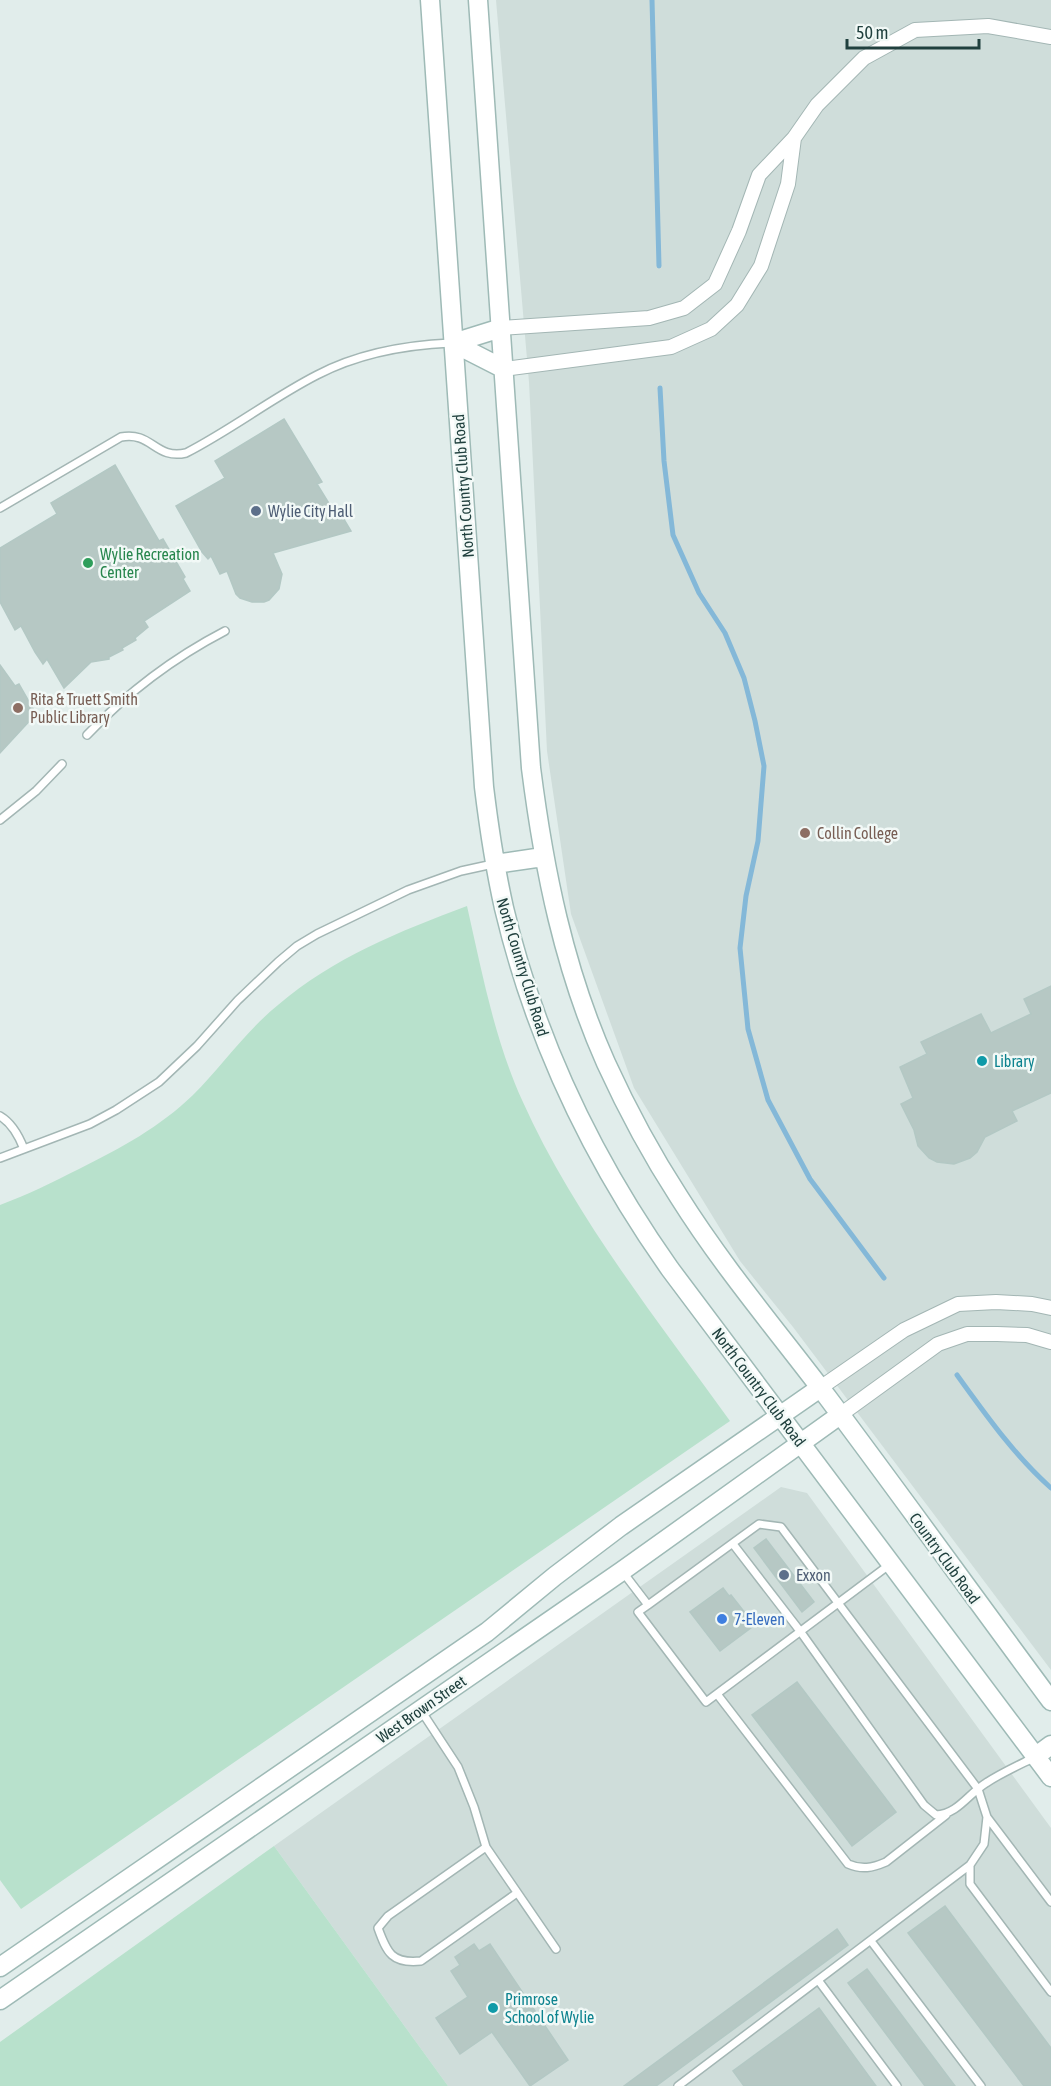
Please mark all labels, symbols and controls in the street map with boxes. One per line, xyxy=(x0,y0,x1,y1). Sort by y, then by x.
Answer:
scale bar xyxy=(847,12,979,50)
text: 50 m xyxy=(856,22,888,43)
street label: North Country Club Road xyxy=(449,414,478,558)
place label: Wylie City Hall xyxy=(268,502,354,521)
marker: Wylie City Hall xyxy=(249,504,263,518)
place label: Wylie Recreation Center xyxy=(100,545,200,581)
marker: Wylie Recreation Center xyxy=(81,556,95,570)
place label: Rita & Truett Smith Public Library xyxy=(30,690,138,727)
marker: Rita & Truett Smith Public Library xyxy=(11,701,25,715)
place label: Collin College xyxy=(817,824,898,843)
marker: Collin College xyxy=(798,826,812,840)
street label: North Country Club Road xyxy=(492,896,553,1039)
place label: Library xyxy=(994,1052,1035,1071)
marker: Library xyxy=(975,1054,989,1068)
street label: North Country Club Road xyxy=(708,1324,809,1450)
street label: Country Club Road xyxy=(905,1509,984,1607)
place label: Exxon xyxy=(796,1566,831,1584)
marker: Exxon xyxy=(777,1568,791,1582)
place label: 7-Eleven xyxy=(734,1610,785,1628)
marker: 7-Eleven xyxy=(715,1612,729,1626)
street label: West Brown Street xyxy=(373,1671,470,1747)
place label: Primrose School of Wylie xyxy=(505,1990,594,2027)
marker: Primrose School of Wylie xyxy=(486,2001,500,2015)

